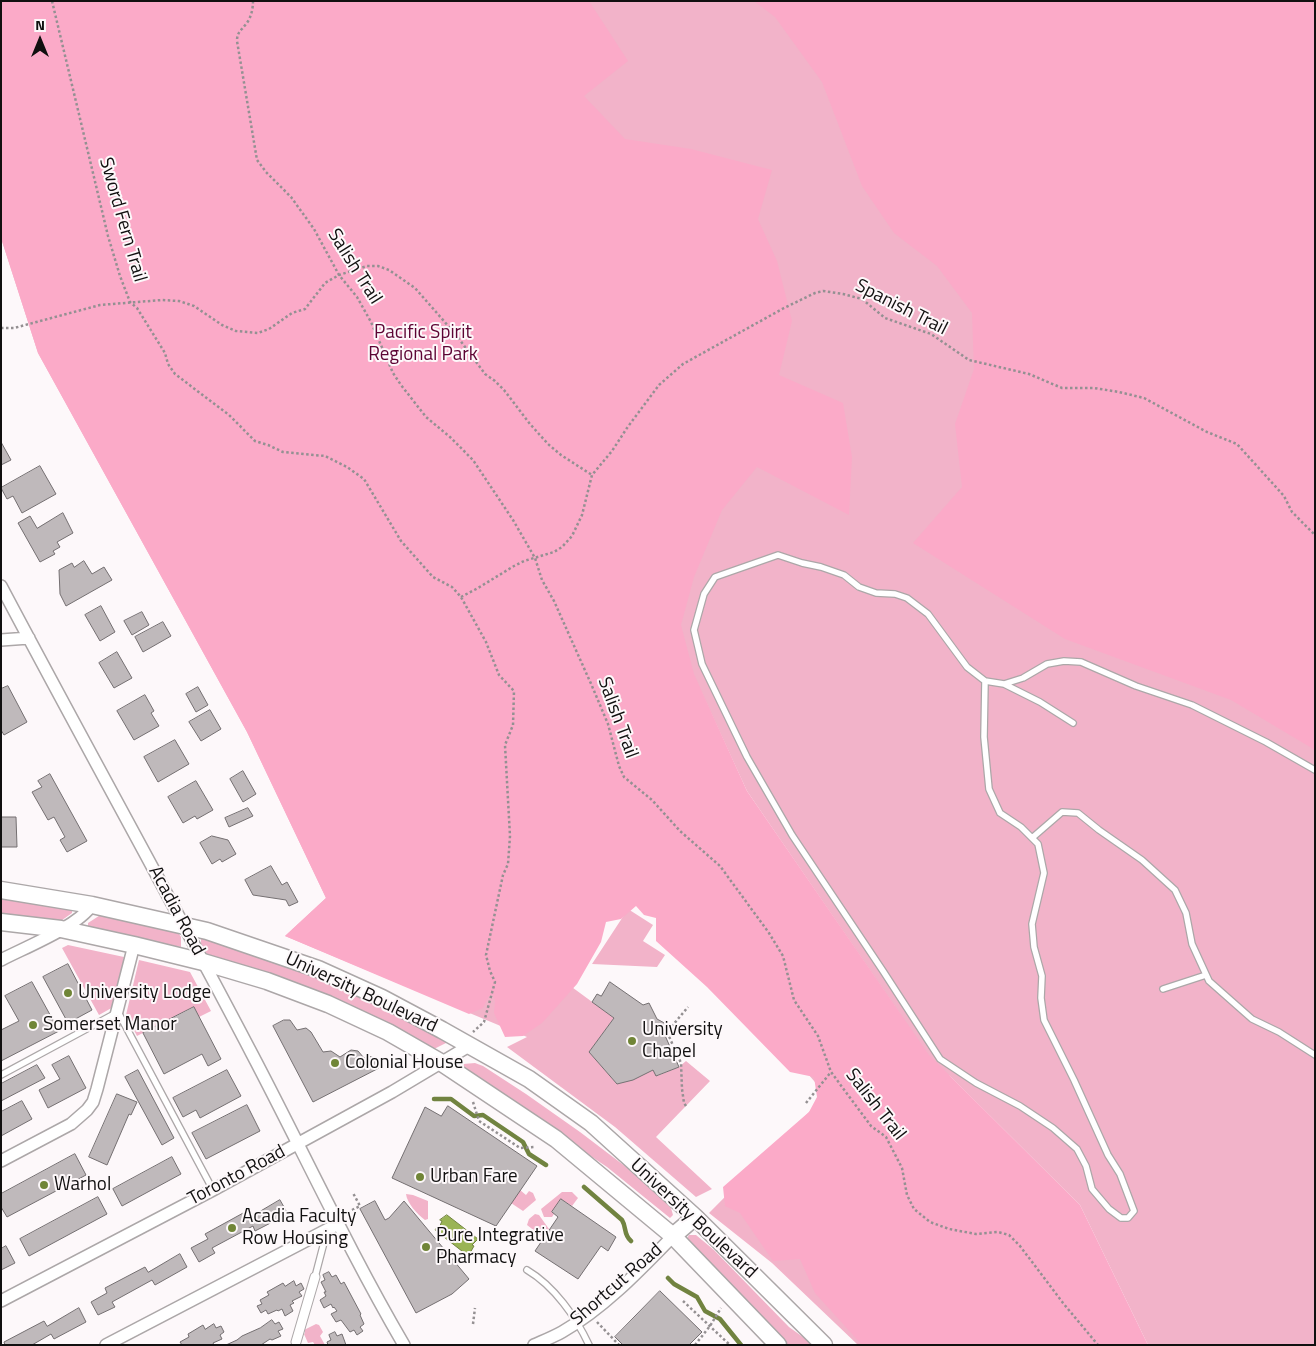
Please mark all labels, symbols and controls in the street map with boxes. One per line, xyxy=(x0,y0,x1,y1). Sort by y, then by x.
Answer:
text: N xyxy=(35,14,45,35)
north arrow xyxy=(15,15,65,65)
street label: Sword Fern Trail xyxy=(93,155,151,285)
street label: Salish Trail xyxy=(322,225,386,309)
street label: Spanish Trail xyxy=(851,275,951,341)
park label: Pacific Spirit Regional Park xyxy=(368,322,478,366)
street label: Salish Trail xyxy=(592,674,642,762)
street label: Acadia Road xyxy=(143,862,209,960)
street label: University Boulevard xyxy=(281,948,441,1038)
place label: University Lodge xyxy=(78,982,211,1004)
marker: University Lodge xyxy=(62,987,74,999)
place label: Somerset Manor xyxy=(43,1014,177,1036)
marker: Somerset Manor xyxy=(27,1019,39,1031)
place label: University Chapel xyxy=(642,1019,723,1063)
marker: University Chapel xyxy=(626,1035,638,1047)
place label: Colonial House xyxy=(345,1052,463,1074)
marker: Colonial House xyxy=(329,1057,341,1069)
street label: Salish Trail xyxy=(840,1065,910,1145)
street label: Toronto Road xyxy=(184,1141,290,1211)
street label: University Boulevard xyxy=(625,1154,761,1284)
place label: Urban Fare xyxy=(430,1166,518,1188)
marker: Urban Fare xyxy=(414,1171,426,1183)
place label: Warhol xyxy=(54,1174,111,1196)
marker: Warhol xyxy=(38,1179,50,1191)
place label: Acadia Faculty Row Housing xyxy=(242,1206,356,1250)
marker: Acadia Faculty Row Housing xyxy=(226,1222,238,1234)
place label: Pure Integrative Pharmacy xyxy=(436,1225,564,1269)
street label: Shortcut Road xyxy=(566,1239,668,1331)
marker: Pure Integrative Pharmacy xyxy=(420,1241,432,1253)

